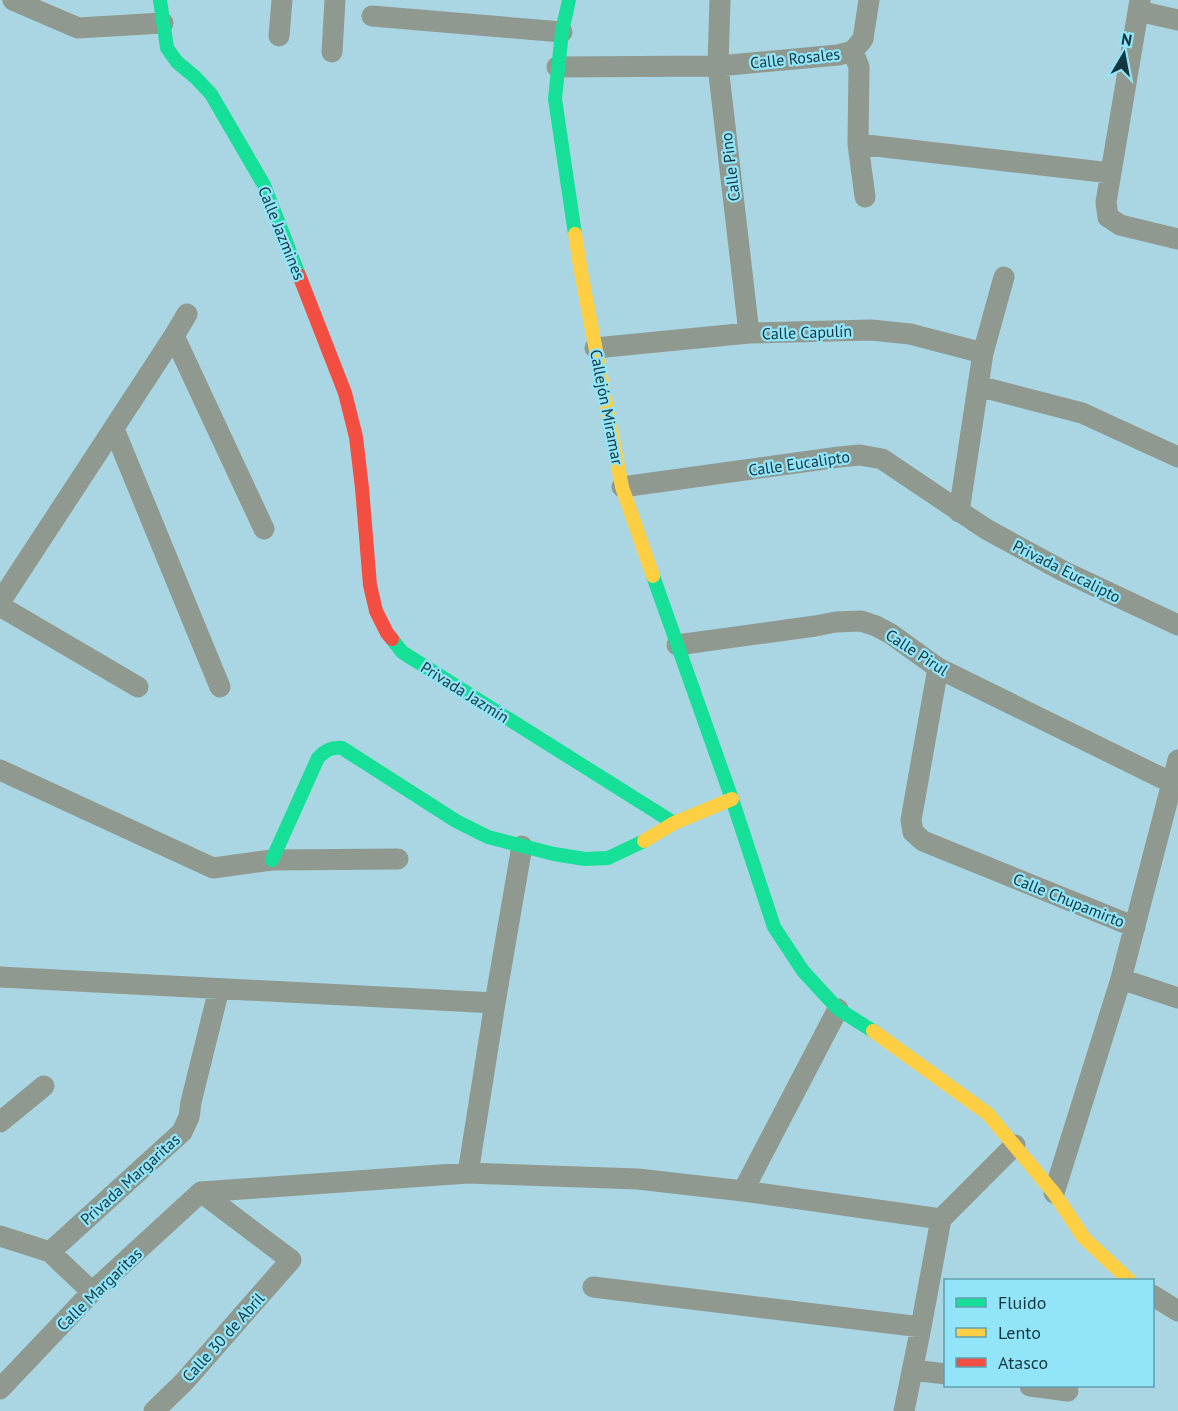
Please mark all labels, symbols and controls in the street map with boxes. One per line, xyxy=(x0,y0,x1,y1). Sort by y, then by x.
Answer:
north arrow xyxy=(1094,24,1154,84)
text: N xyxy=(1120,28,1134,50)
street label: Calle Rosales xyxy=(749,43,841,73)
street label: Calle Pino xyxy=(716,131,744,203)
street label: Calle Jazmines xyxy=(254,183,310,283)
street label: Calle Capulín xyxy=(762,320,852,344)
street label: Callejón Miramar xyxy=(586,348,628,467)
street label: Calle Eucalipto xyxy=(747,446,851,480)
street label: Privada Eucalipto xyxy=(1010,535,1124,607)
street label: Calle Pirul xyxy=(882,624,952,680)
street label: Privada Jazmín xyxy=(417,657,513,727)
street label: Calle Chupamirto xyxy=(1010,868,1128,932)
street label: Privada Margaritas xyxy=(76,1129,184,1229)
street label: Calle Margaritas xyxy=(52,1243,146,1335)
legend xyxy=(944,1279,1154,1387)
street label: Calle 30 de Abril xyxy=(178,1288,269,1386)
text: Fluido xyxy=(998,1291,1046,1314)
text: Lento xyxy=(998,1321,1041,1344)
text: Atasco xyxy=(998,1351,1048,1374)

